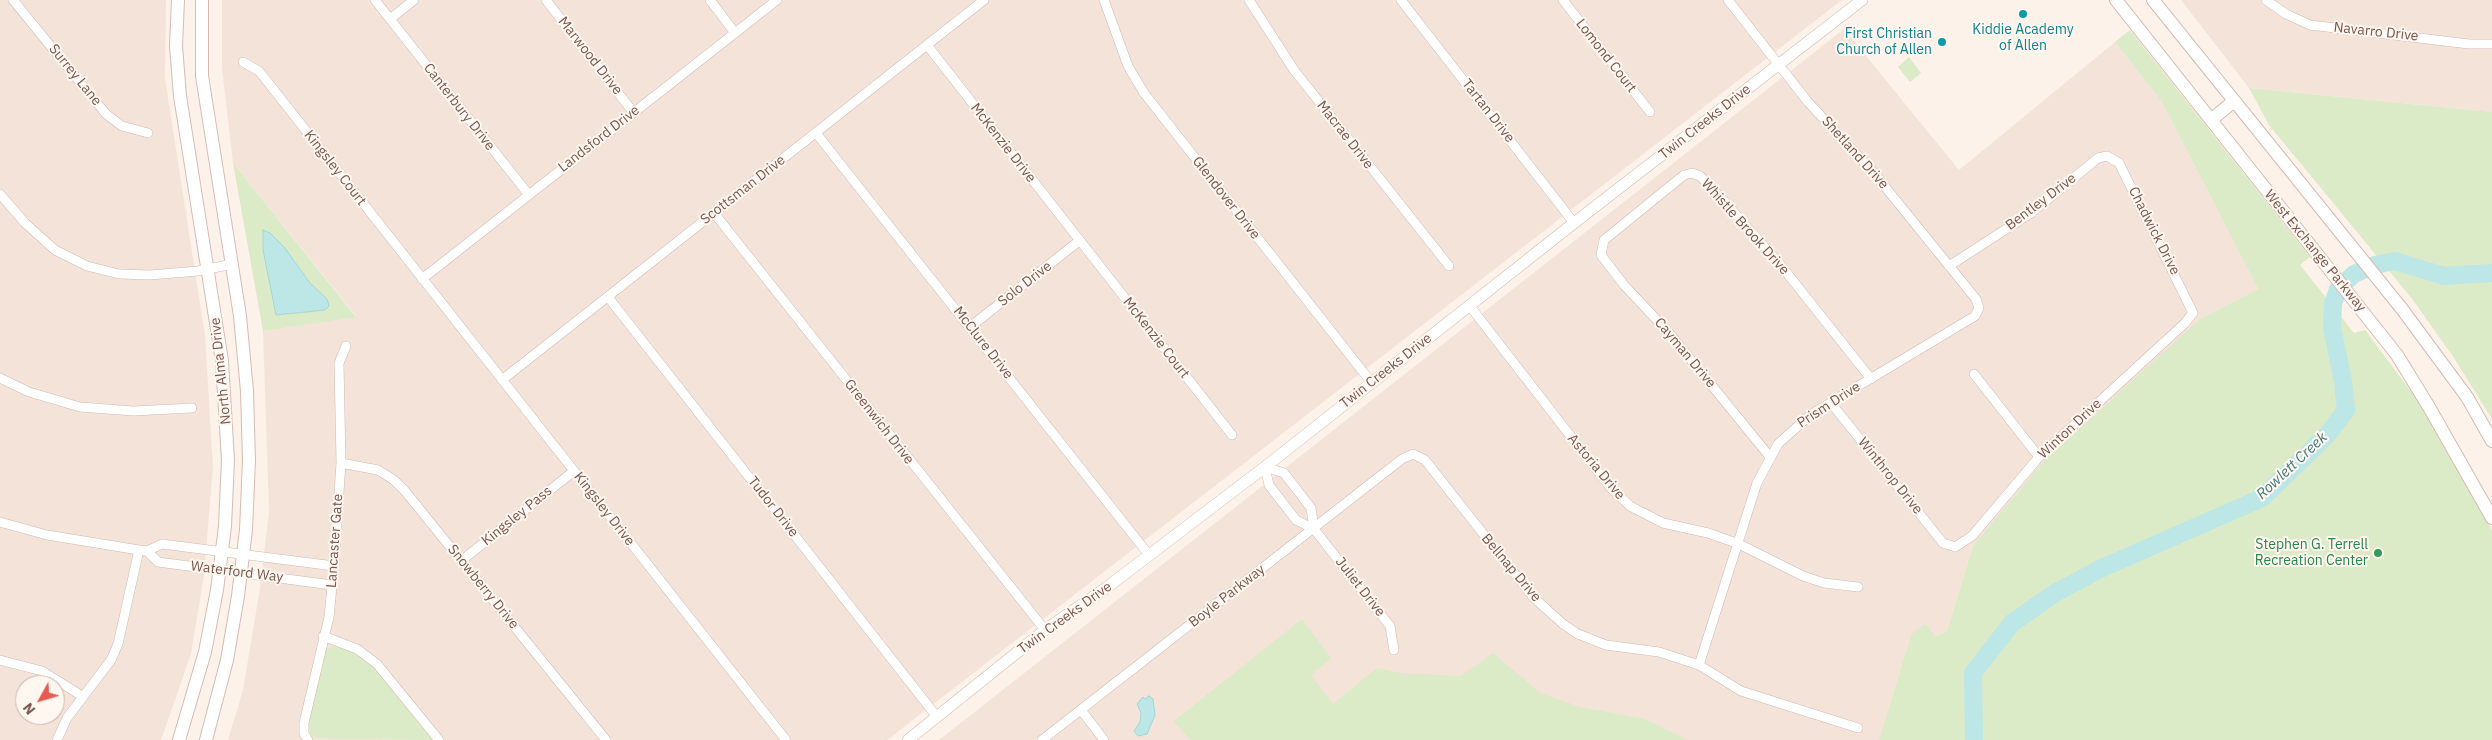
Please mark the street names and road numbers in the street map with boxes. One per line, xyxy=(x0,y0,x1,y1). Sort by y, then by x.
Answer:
street label: Marwood Drive xyxy=(554,14,626,98)
street label: Lomond Court xyxy=(1572,16,1640,96)
street label: Navarro Drive xyxy=(2333,19,2419,45)
street label: Surrey Lane xyxy=(45,41,105,109)
street label: Canterbury Drive xyxy=(420,60,498,154)
street label: Tartan Drive xyxy=(1458,76,1518,146)
street label: Twin Creeks Drive xyxy=(1656,81,1754,163)
street label: Macrae Drive xyxy=(1313,98,1377,172)
street label: McKenzie Drive xyxy=(967,100,1039,186)
street label: Landsford Drive xyxy=(555,102,643,176)
street label: Shetland Drive xyxy=(1818,113,1892,193)
street label: Kingsley Court xyxy=(300,127,370,209)
street label: Scottsman Drive xyxy=(697,152,789,228)
street label: Glendover Drive xyxy=(1188,153,1264,243)
street label: Bentley Drive xyxy=(2002,170,2080,234)
street label: Whistle Brook Drive xyxy=(1697,176,1793,278)
street label: Chadwick Drive xyxy=(2125,184,2183,278)
street label: West Exchange Parkway xyxy=(2261,187,2369,315)
street label: Solo Drive xyxy=(995,258,1055,310)
street label: McKenzie Court xyxy=(1119,294,1193,382)
street label: McClure Drive xyxy=(949,303,1017,383)
street label: Cayman Drive xyxy=(1651,314,1719,392)
street label: North Alma Drive xyxy=(207,317,235,425)
street label: Twin Creeks Drive xyxy=(1337,330,1435,412)
street label: Greenwich Drive xyxy=(841,376,917,468)
street label: Prism Drive xyxy=(1794,378,1864,432)
street label: Winton Drive xyxy=(2035,395,2105,463)
street label: Astoria Drive xyxy=(1564,431,1628,503)
street label: Winthrop Drive xyxy=(1854,434,1926,518)
street label: Kingsley Drive xyxy=(570,469,638,549)
street label: Tudor Drive xyxy=(744,473,802,541)
street label: Kingsley Pass xyxy=(478,483,556,549)
street label: Lancaster Gate xyxy=(323,493,347,589)
street label: Bellnap Drive xyxy=(1478,531,1544,605)
street label: Snowberry Drive xyxy=(444,541,522,633)
street label: Juliet Drive xyxy=(1332,554,1388,620)
street label: Waterford Way xyxy=(190,558,284,586)
street label: Boyle Parkway xyxy=(1186,561,1268,631)
street label: Twin Creeks Drive xyxy=(1015,578,1115,658)

